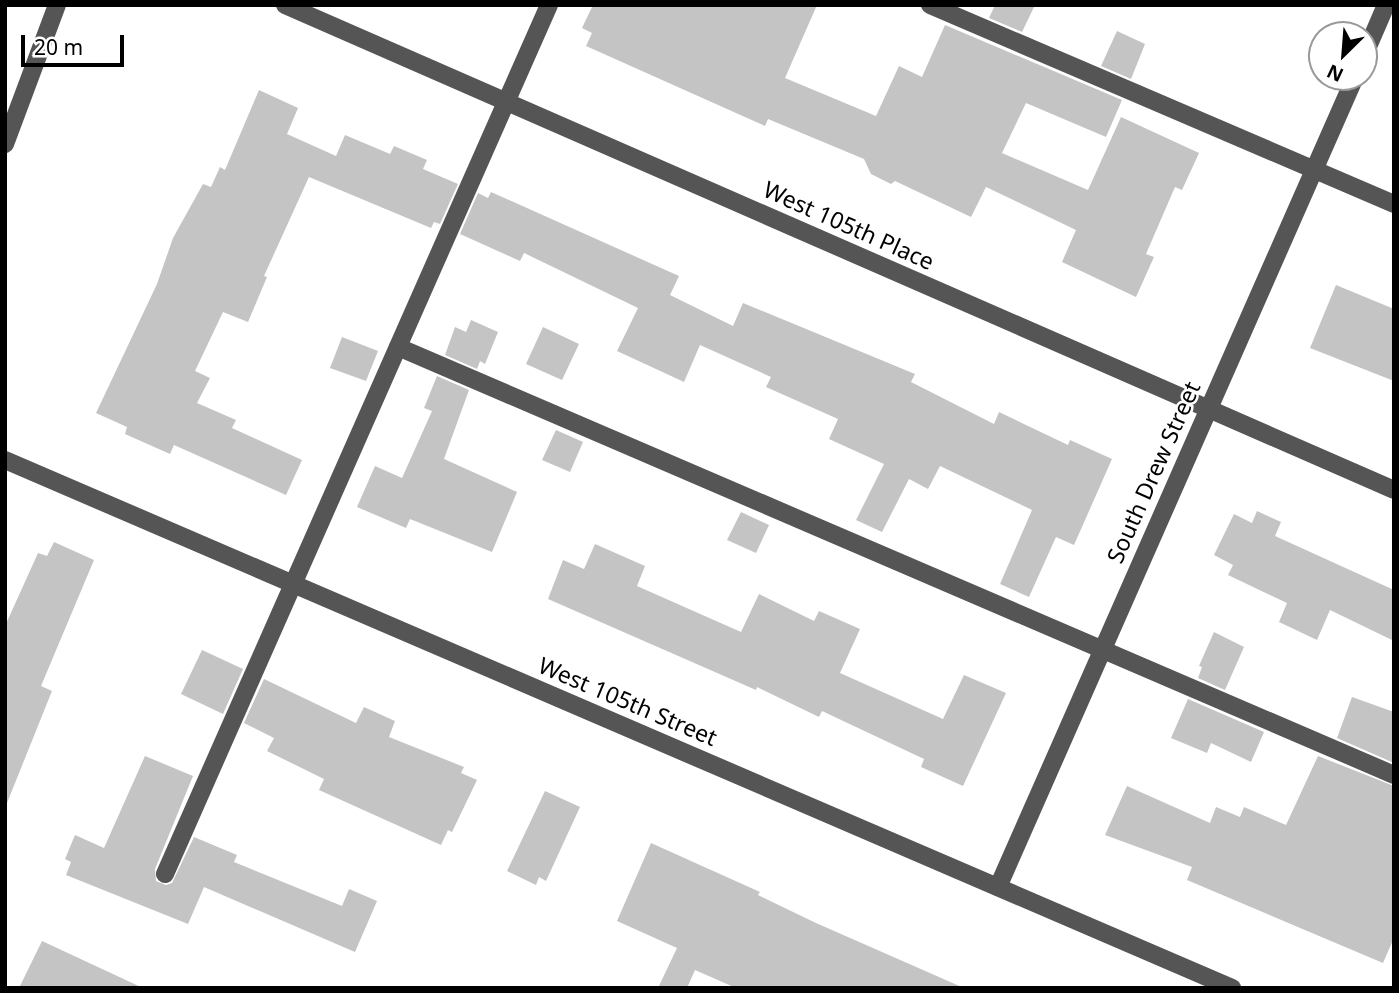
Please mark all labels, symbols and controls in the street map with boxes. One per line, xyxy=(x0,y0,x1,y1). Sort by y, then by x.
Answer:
scale bar xyxy=(24,21,128,65)
north arrow xyxy=(1308,21,1378,91)
text: 20 m xyxy=(34,33,83,61)
text: N xyxy=(1322,58,1347,88)
street label: West 105th Place xyxy=(759,175,939,275)
street label: South Drew Street xyxy=(1101,377,1205,567)
street label: West 105th Street xyxy=(535,651,721,751)

